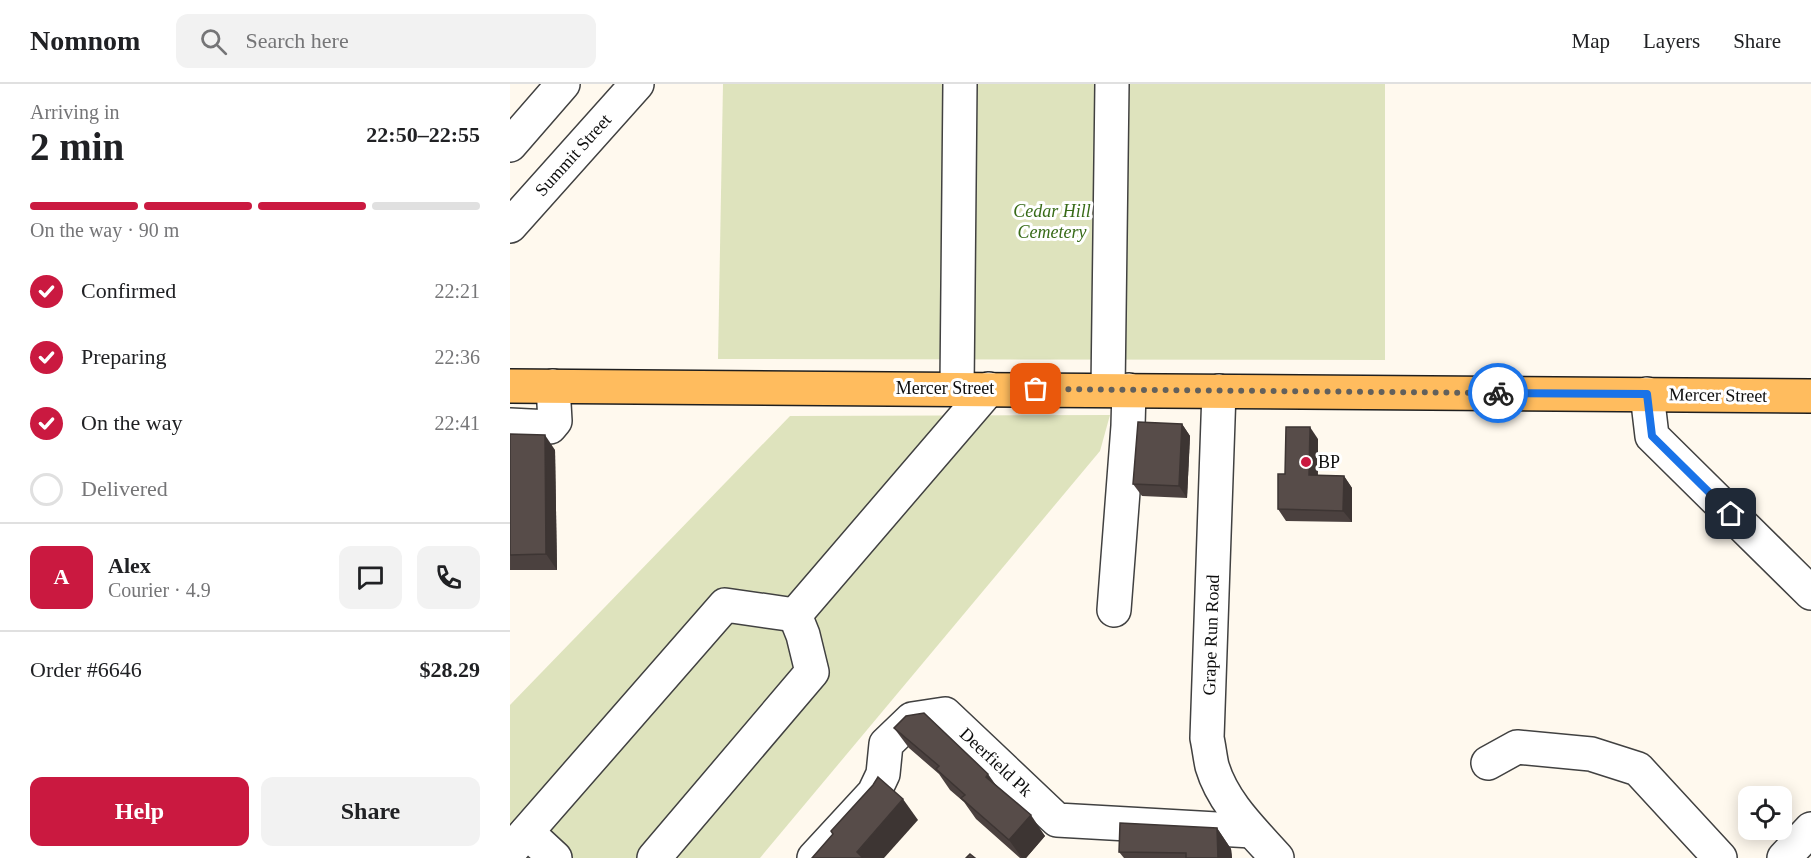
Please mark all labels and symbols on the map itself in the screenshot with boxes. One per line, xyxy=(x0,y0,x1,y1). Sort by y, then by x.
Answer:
street label: Summit Street xyxy=(531,110,615,200)
park label: Cedar Hill Cemetery xyxy=(1013,201,1091,242)
pin xyxy=(1010,363,1061,414)
courier xyxy=(1468,363,1528,423)
street label: Mercer Street xyxy=(896,378,994,398)
street label: Mercer Street xyxy=(1669,384,1767,406)
place label: BP xyxy=(1318,452,1340,472)
marker: BP xyxy=(1299,455,1313,469)
pin xyxy=(1705,488,1756,539)
street label: Grape Run Road xyxy=(1199,574,1223,696)
street label: Deerfield Pk xyxy=(956,723,1036,801)

